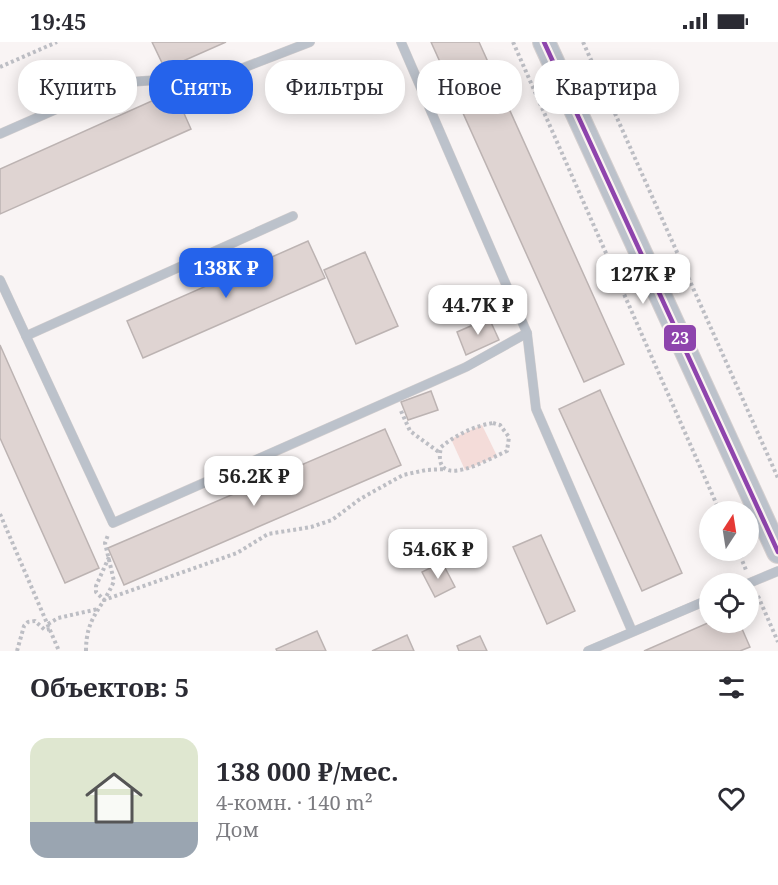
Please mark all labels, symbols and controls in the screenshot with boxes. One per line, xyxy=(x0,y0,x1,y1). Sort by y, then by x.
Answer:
text: 19:45 xyxy=(30,6,86,36)
chip: Купить xyxy=(18,60,137,114)
chip: Снять xyxy=(149,60,253,114)
chip: Фильтры xyxy=(265,60,405,114)
chip: Новое xyxy=(417,60,522,114)
chip: Квартира xyxy=(534,60,679,114)
pin: 138K ₽ xyxy=(177,248,275,299)
text: 138K ₽ xyxy=(193,254,259,281)
pin: 127K ₽ xyxy=(594,254,692,305)
text: 127K ₽ xyxy=(610,260,676,287)
pin: 44.7K ₽ xyxy=(423,285,533,336)
text: 44.7K ₽ xyxy=(442,291,514,318)
line badge: 23 xyxy=(663,324,697,352)
text: 23 xyxy=(671,327,689,349)
pin: 56.2K ₽ xyxy=(199,456,309,507)
text: 56.2K ₽ xyxy=(218,462,290,489)
north arrow xyxy=(699,501,759,561)
map controls xyxy=(699,501,759,633)
pin: 54.6K ₽ xyxy=(383,529,493,580)
text: 54.6K ₽ xyxy=(402,535,474,562)
button: locate xyxy=(699,573,759,633)
text: Объектов: 5 xyxy=(30,669,189,705)
icon: filters xyxy=(715,671,748,704)
text: 138 000 ₽/мес. xyxy=(216,753,399,789)
icon: home xyxy=(78,762,150,834)
icon: heart xyxy=(715,782,748,815)
text: 4-комн. · 140 m² xyxy=(216,789,373,816)
text: Дом xyxy=(216,816,259,843)

